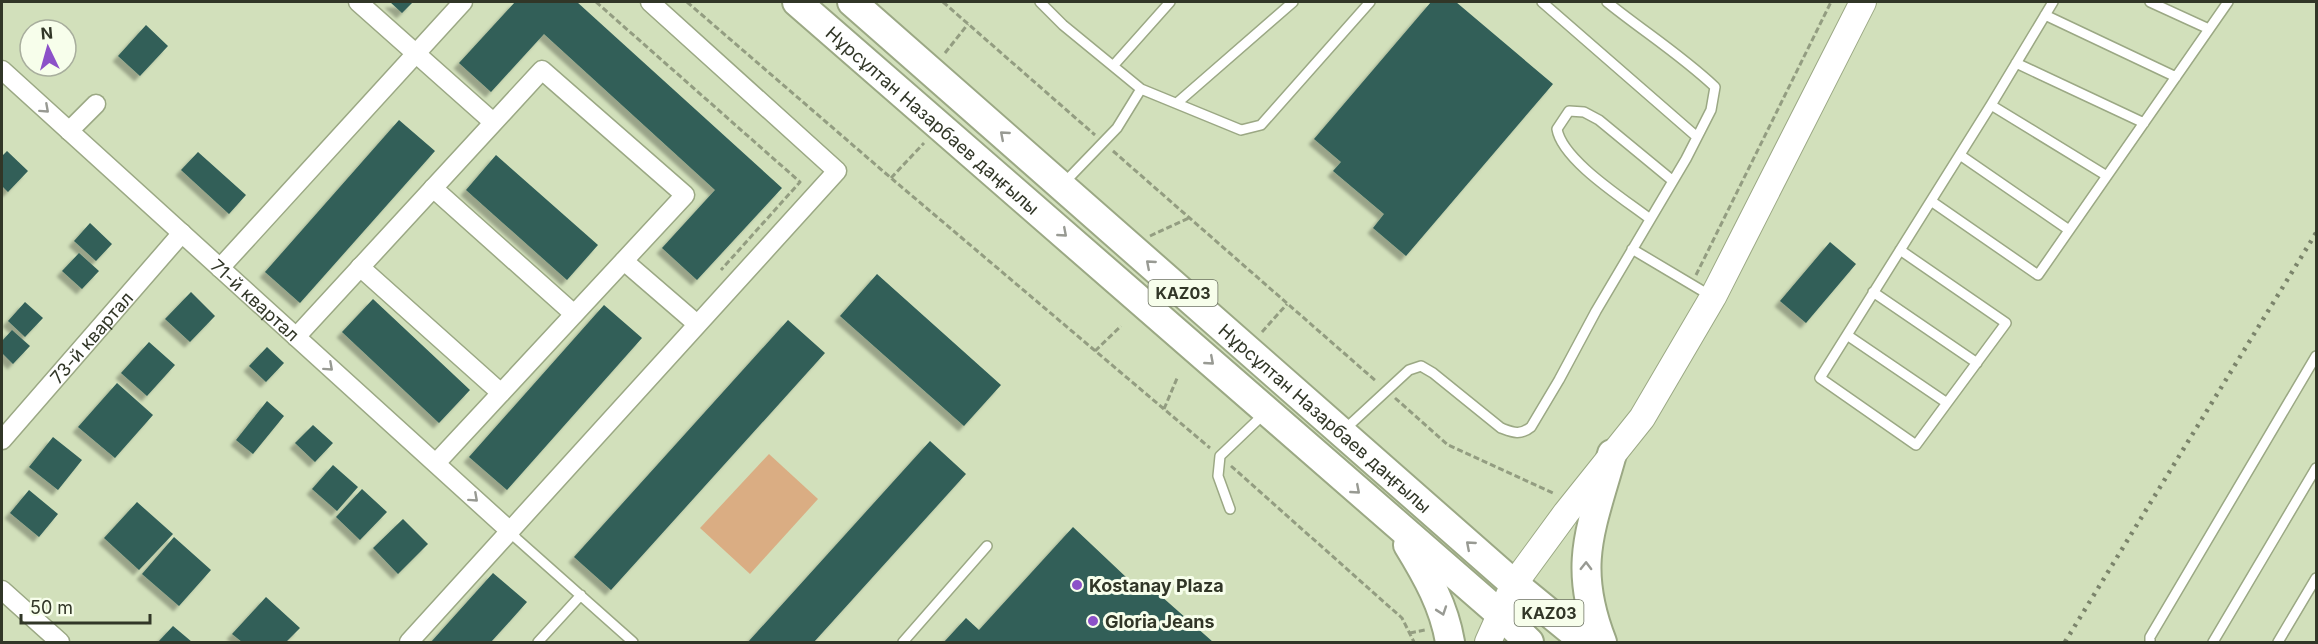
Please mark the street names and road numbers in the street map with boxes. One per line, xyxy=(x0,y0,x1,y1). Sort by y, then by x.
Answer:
street label: Нұрсұлтан Назарбаев даңғылы xyxy=(822,22,1044,219)
street label: 71-й квартал xyxy=(207,255,304,345)
road number: KАZ03 xyxy=(1148,280,1218,306)
street label: 73-й квартал xyxy=(46,287,137,388)
street label: Нұрсұлтан Назарбаев даңғылы xyxy=(1215,319,1436,517)
road number: KАZ03 xyxy=(1514,600,1584,626)

